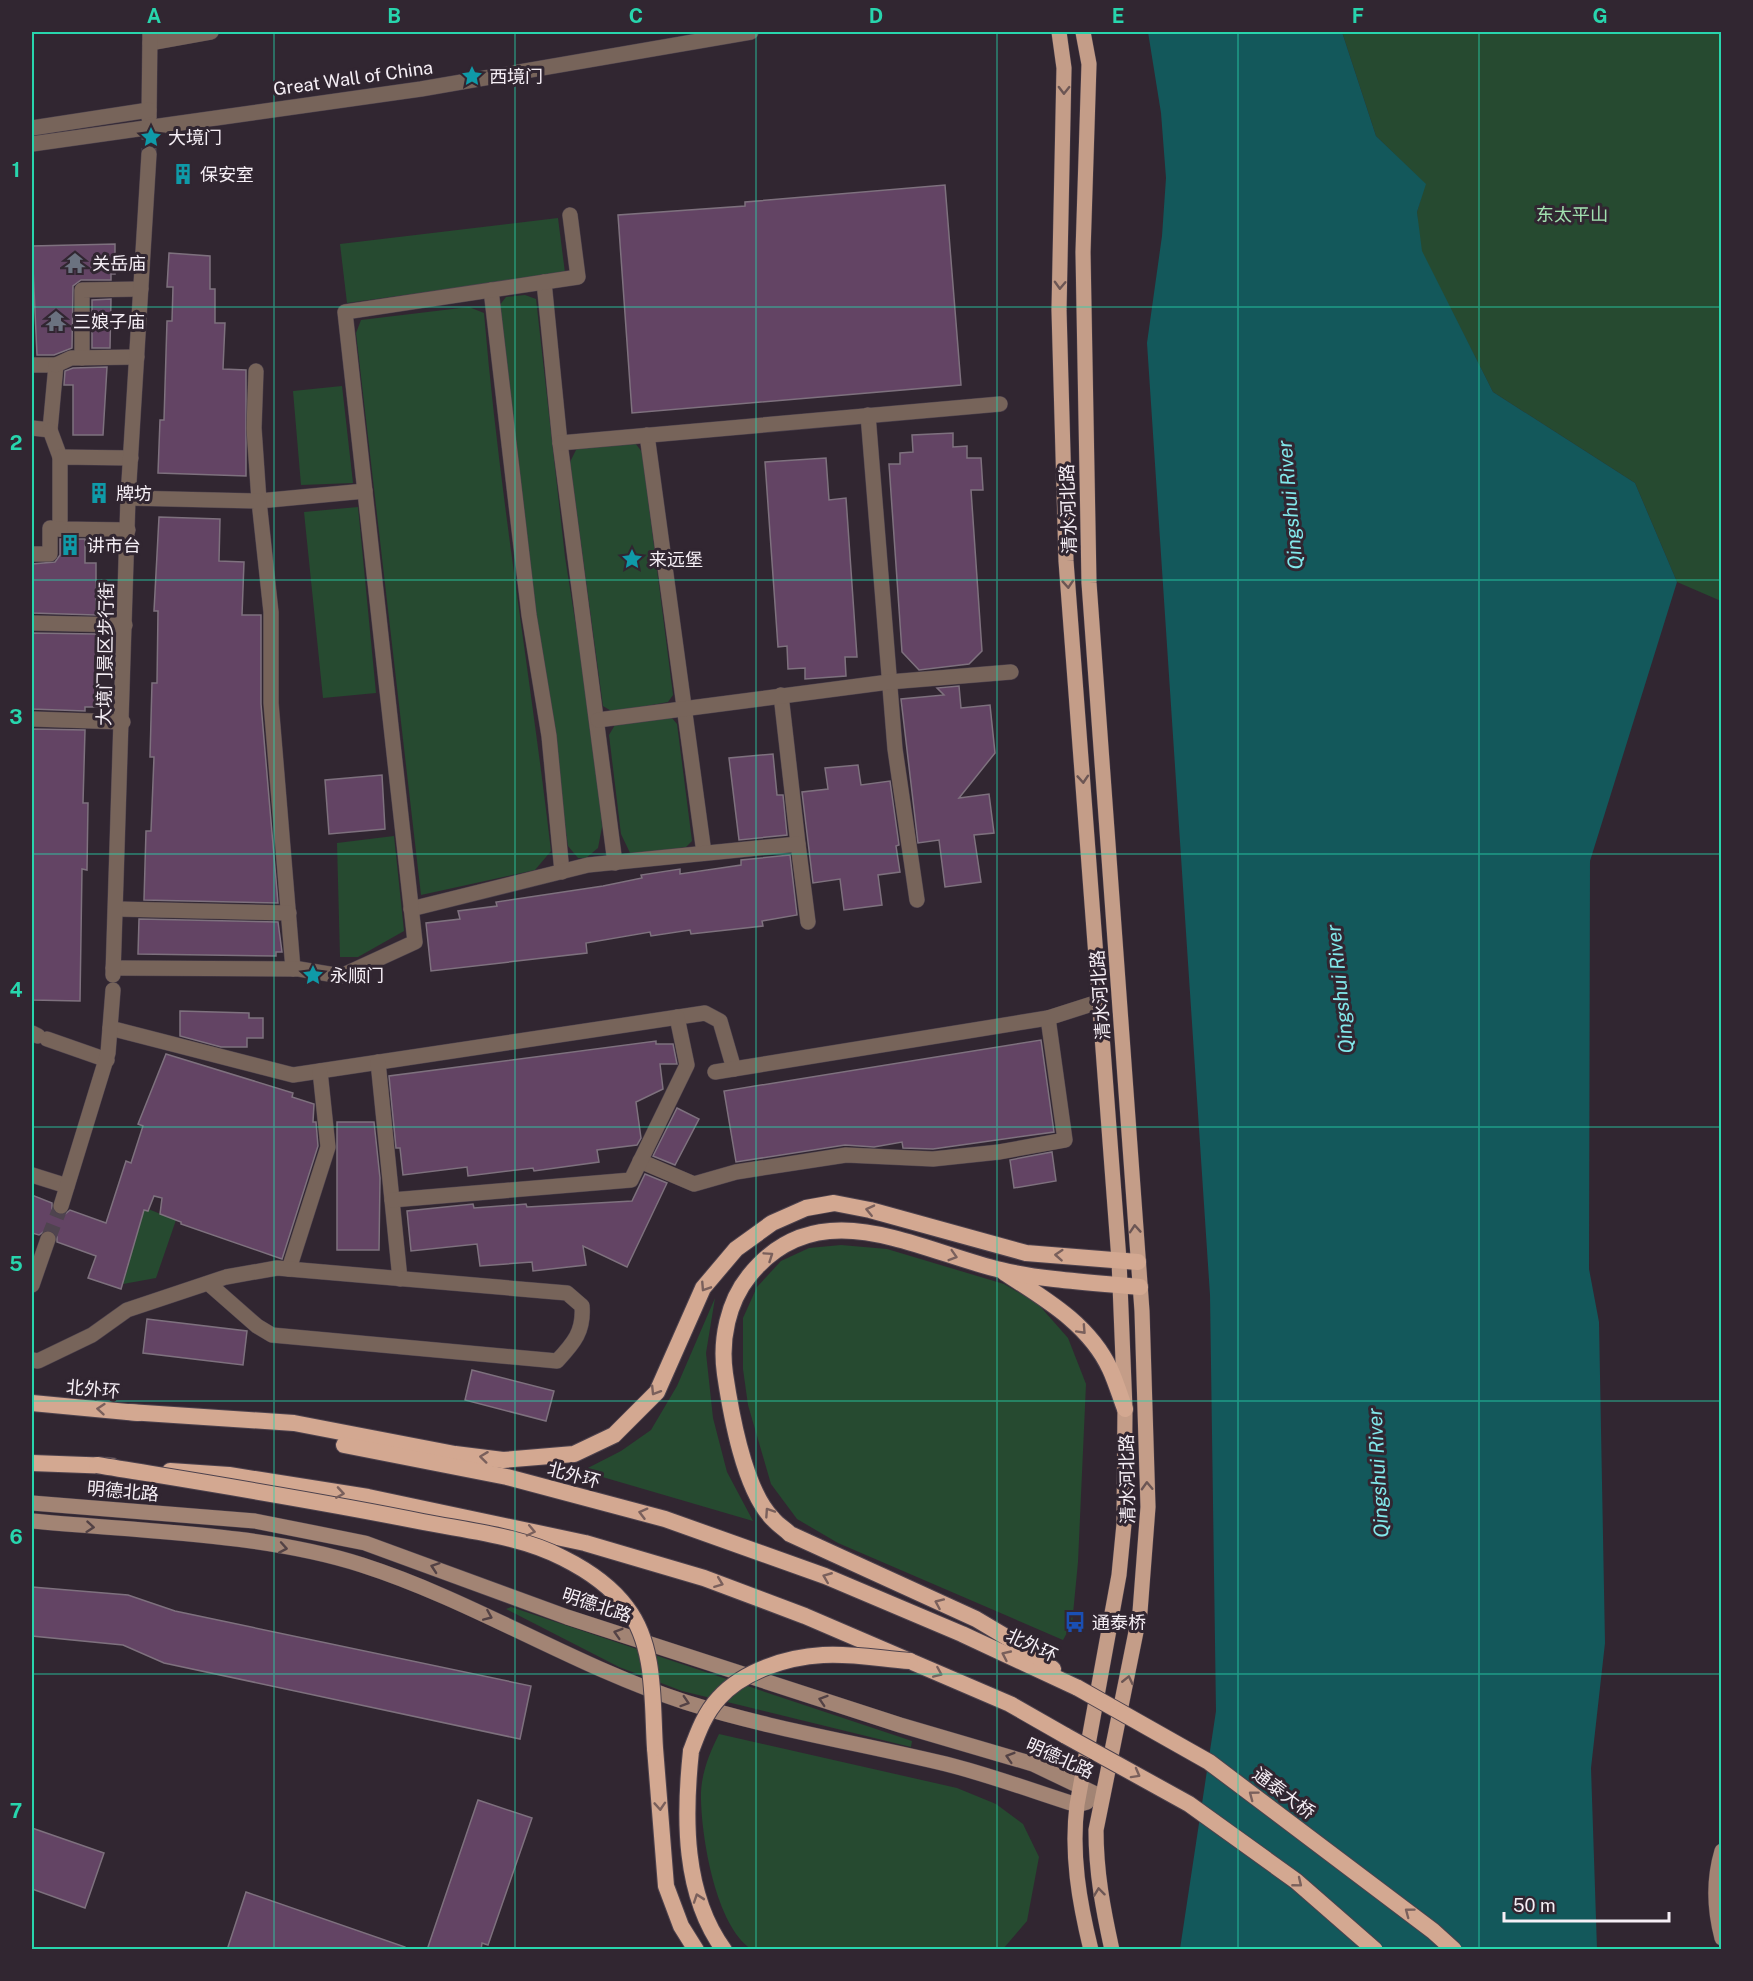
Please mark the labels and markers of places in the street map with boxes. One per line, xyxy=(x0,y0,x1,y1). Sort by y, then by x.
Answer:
place icon: 西境门 xyxy=(460,64,484,88)
place label: 西境门 xyxy=(489,66,543,87)
place icon: 大境门 xyxy=(139,125,163,149)
place label: 大境门 xyxy=(168,127,222,148)
building icon: 保安室 xyxy=(171,162,195,186)
place label: 保安室 xyxy=(200,164,254,185)
temple icon: 关岳庙 xyxy=(63,251,87,275)
place label: 关岳庙 xyxy=(92,253,146,274)
temple icon: 三娘子庙 xyxy=(44,309,68,333)
place label: 三娘子庙 xyxy=(73,311,145,332)
building icon: 牌坊 xyxy=(87,481,111,505)
place label: 牌坊 xyxy=(116,483,152,504)
building icon: 讲市台 xyxy=(58,533,82,557)
place label: 讲市台 xyxy=(87,535,141,556)
place icon: 来远堡 xyxy=(620,547,644,571)
place label: 来远堡 xyxy=(649,549,703,570)
place icon: 永顺门 xyxy=(301,963,325,987)
place label: 永顺门 xyxy=(330,965,384,986)
bus stop icon: 通泰桥 xyxy=(1063,1610,1087,1634)
place label: 通泰桥 xyxy=(1092,1612,1146,1633)

